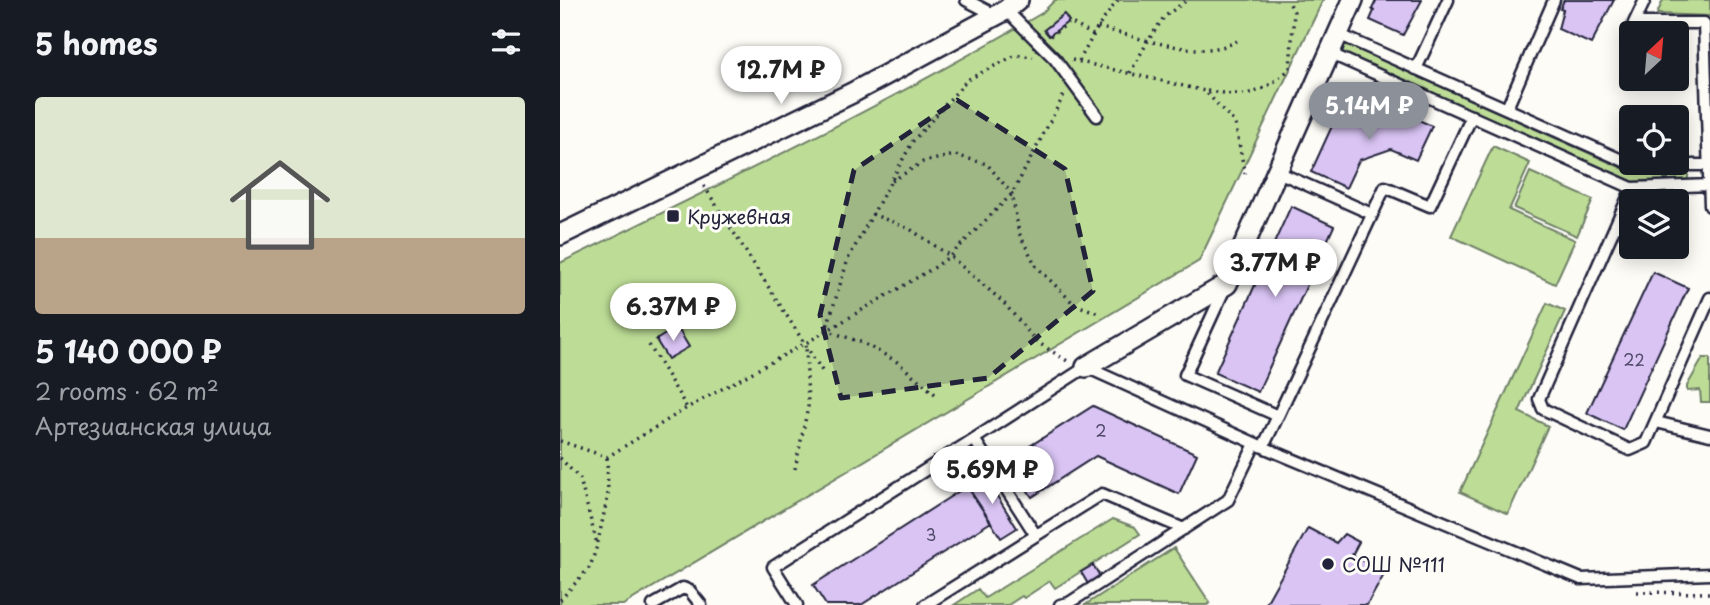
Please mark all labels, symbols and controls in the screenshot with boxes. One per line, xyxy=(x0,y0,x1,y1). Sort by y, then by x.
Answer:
text: 5 homes xyxy=(35,20,158,65)
north arrow xyxy=(1619,21,1689,91)
map controls xyxy=(1619,21,1689,259)
icon: filters xyxy=(487,23,525,61)
pin: 12.7M ₽ xyxy=(716,46,846,106)
text: 12.7M ₽ xyxy=(737,51,825,86)
pin: 5.14M ₽ xyxy=(1304,82,1434,142)
text: 5.14M ₽ xyxy=(1325,87,1413,122)
button: locate xyxy=(1619,105,1689,175)
icon: home xyxy=(217,142,343,268)
button: layers xyxy=(1619,189,1689,259)
place label: Кружевная xyxy=(687,202,791,230)
marker: Кружевная xyxy=(665,208,681,224)
pin: 3.77M ₽ xyxy=(1210,240,1340,299)
text: 3.77M ₽ xyxy=(1229,244,1321,279)
pin: 6.37M ₽ xyxy=(608,284,738,343)
text: 6.37M ₽ xyxy=(626,288,720,323)
text: 5 140 000 ₽ xyxy=(35,328,222,373)
house number: 22 xyxy=(1623,347,1645,371)
text: 2 rooms · 62 m² xyxy=(35,373,219,408)
text: Артезианская улица xyxy=(35,408,271,443)
house number: 2 xyxy=(1095,418,1107,442)
pin: 5.69M ₽ xyxy=(927,447,1057,506)
text: 5.69M ₽ xyxy=(946,451,1038,486)
house number: 3 xyxy=(926,522,936,546)
place label: СОШ №111 xyxy=(1342,550,1445,578)
marker: СОШ №111 xyxy=(1320,556,1336,572)

